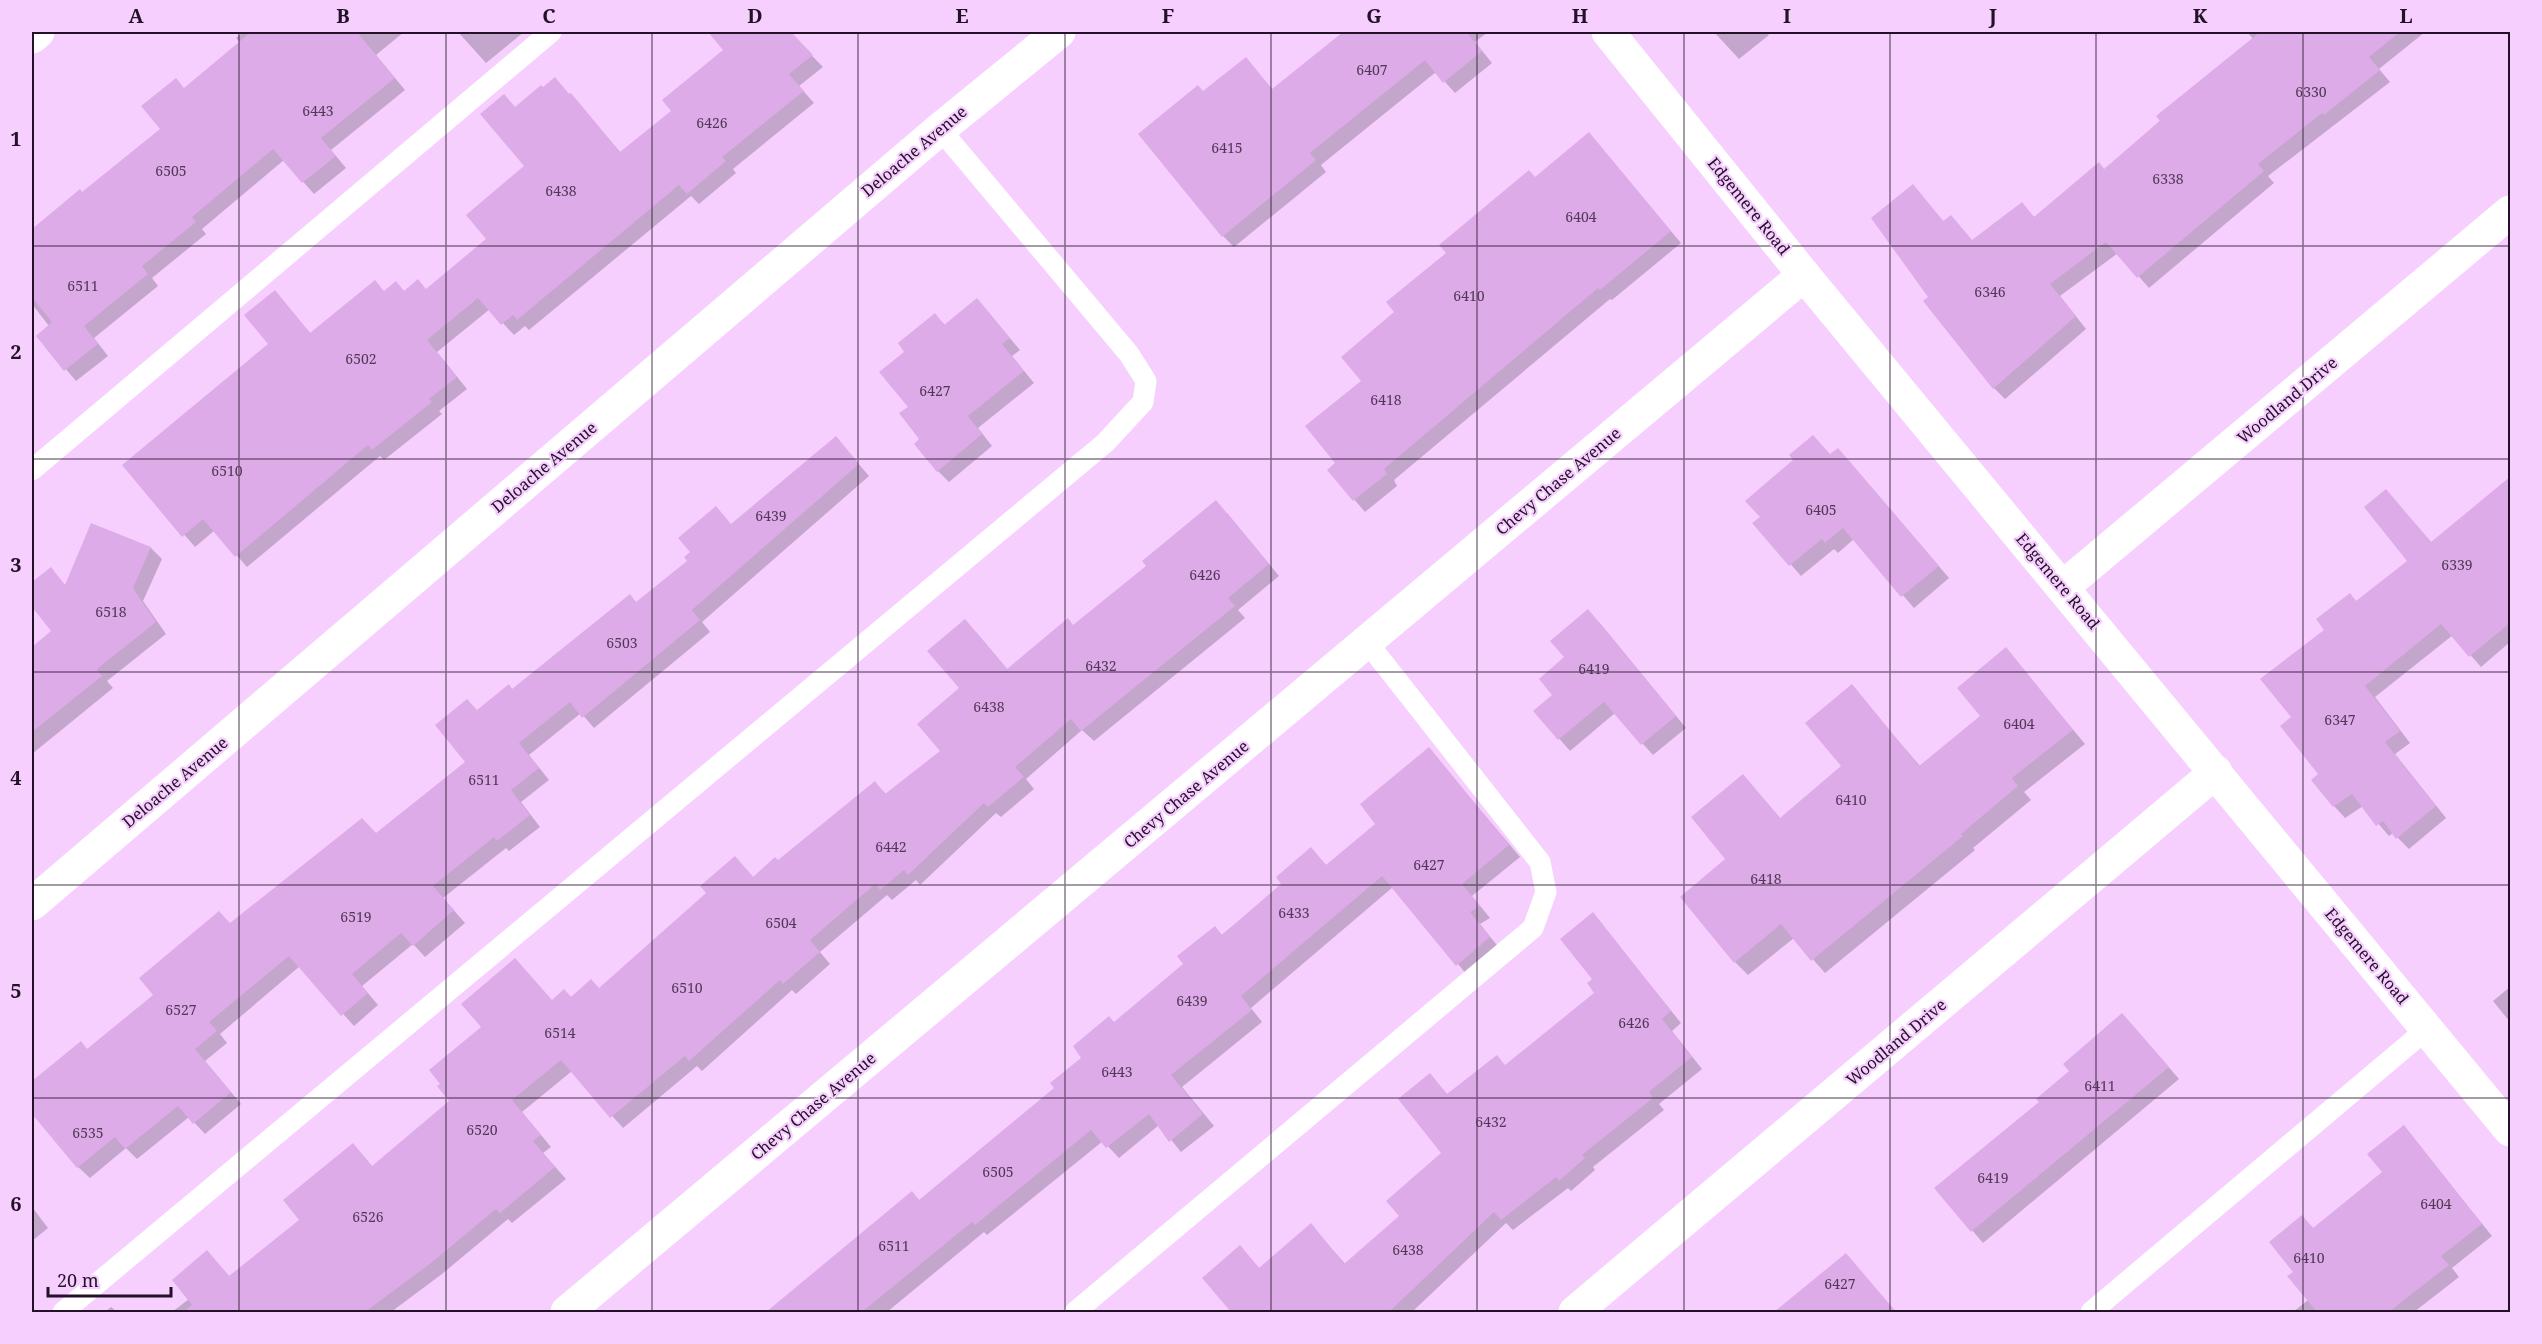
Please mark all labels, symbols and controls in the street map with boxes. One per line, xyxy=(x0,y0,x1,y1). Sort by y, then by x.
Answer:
text: A xyxy=(128,2,144,29)
text: B xyxy=(336,2,350,29)
text: C xyxy=(542,2,556,29)
text: D xyxy=(747,2,763,29)
text: E xyxy=(955,2,969,29)
text: F xyxy=(1162,2,1174,29)
text: G xyxy=(1366,2,1382,29)
text: H xyxy=(1572,2,1588,29)
text: I xyxy=(1783,2,1791,29)
text: J xyxy=(1988,2,1997,29)
text: K xyxy=(2193,2,2208,29)
text: L xyxy=(2399,2,2413,29)
house number: 6407 xyxy=(1356,60,1388,79)
house number: 6330 xyxy=(2295,82,2327,101)
street label: Deloache Avenue xyxy=(857,100,971,202)
house number: 6443 xyxy=(302,101,334,120)
house number: 6426 xyxy=(696,113,728,132)
text: 1 xyxy=(10,125,22,152)
house number: 6415 xyxy=(1211,138,1243,157)
street label: Edgemere Road xyxy=(1703,153,1795,259)
house number: 6505 xyxy=(155,161,187,180)
house number: 6338 xyxy=(2152,169,2184,188)
house number: 6438 xyxy=(545,181,577,200)
house number: 6404 xyxy=(1565,207,1597,226)
house number: 6511 xyxy=(67,276,99,295)
house number: 6346 xyxy=(1974,282,2006,301)
house number: 6410 xyxy=(1453,286,1485,305)
text: 2 xyxy=(10,338,22,365)
house number: 6502 xyxy=(345,349,377,368)
street label: Woodland Drive xyxy=(2232,352,2342,448)
house number: 6427 xyxy=(919,381,951,400)
house number: 6418 xyxy=(1370,390,1402,409)
street label: Deloache Avenue xyxy=(487,416,601,518)
street label: Chevy Chase Avenue xyxy=(1491,422,1625,540)
house number: 6510 xyxy=(211,461,243,480)
house number: 6405 xyxy=(1805,500,1837,519)
house number: 6439 xyxy=(755,506,787,525)
street label: Edgemere Road xyxy=(2011,528,2105,634)
text: 3 xyxy=(10,551,22,578)
house number: 6339 xyxy=(2441,555,2473,574)
house number: 6426 xyxy=(1189,565,1221,584)
house number: 6518 xyxy=(95,602,127,621)
house number: 6503 xyxy=(606,633,638,652)
house number: 6432 xyxy=(1085,656,1117,675)
house number: 6419 xyxy=(1578,659,1610,678)
house number: 6438 xyxy=(973,697,1005,716)
house number: 6347 xyxy=(2324,710,2356,729)
house number: 6404 xyxy=(2003,714,2035,733)
street label: Deloache Avenue xyxy=(118,731,232,833)
street label: Chevy Chase Avenue xyxy=(1119,735,1253,853)
text: 4 xyxy=(10,764,22,791)
house number: 6511 xyxy=(468,770,500,789)
house number: 6410 xyxy=(1835,790,1867,809)
house number: 6442 xyxy=(875,837,907,856)
house number: 6427 xyxy=(1413,855,1445,874)
house number: 6418 xyxy=(1750,869,1782,888)
house number: 6433 xyxy=(1278,903,1310,922)
street label: Edgemere Road xyxy=(2320,903,2414,1009)
house number: 6519 xyxy=(340,907,372,926)
house number: 6504 xyxy=(765,913,797,932)
text: 5 xyxy=(10,977,22,1004)
house number: 6510 xyxy=(671,978,703,997)
house number: 6439 xyxy=(1176,991,1208,1010)
street label: Woodland Drive xyxy=(1841,994,1951,1090)
house number: 6527 xyxy=(165,1000,197,1019)
house number: 6426 xyxy=(1618,1013,1650,1032)
house number: 6514 xyxy=(544,1023,576,1042)
street label: Chevy Chase Avenue xyxy=(746,1047,880,1165)
house number: 6443 xyxy=(1101,1062,1133,1081)
house number: 6411 xyxy=(2084,1076,2116,1095)
house number: 6432 xyxy=(1475,1112,1507,1131)
house number: 6520 xyxy=(466,1120,498,1139)
house number: 6535 xyxy=(72,1123,104,1142)
house number: 6505 xyxy=(982,1162,1014,1181)
house number: 6419 xyxy=(1977,1168,2009,1187)
text: 6 xyxy=(10,1190,22,1217)
house number: 6404 xyxy=(2420,1194,2452,1213)
house number: 6526 xyxy=(352,1207,384,1226)
house number: 6511 xyxy=(878,1236,910,1255)
house number: 6438 xyxy=(1392,1240,1424,1259)
house number: 6410 xyxy=(2293,1248,2325,1267)
scale bar xyxy=(48,1260,171,1298)
text: 20 m xyxy=(57,1268,99,1292)
house number: 6427 xyxy=(1824,1274,1856,1293)

